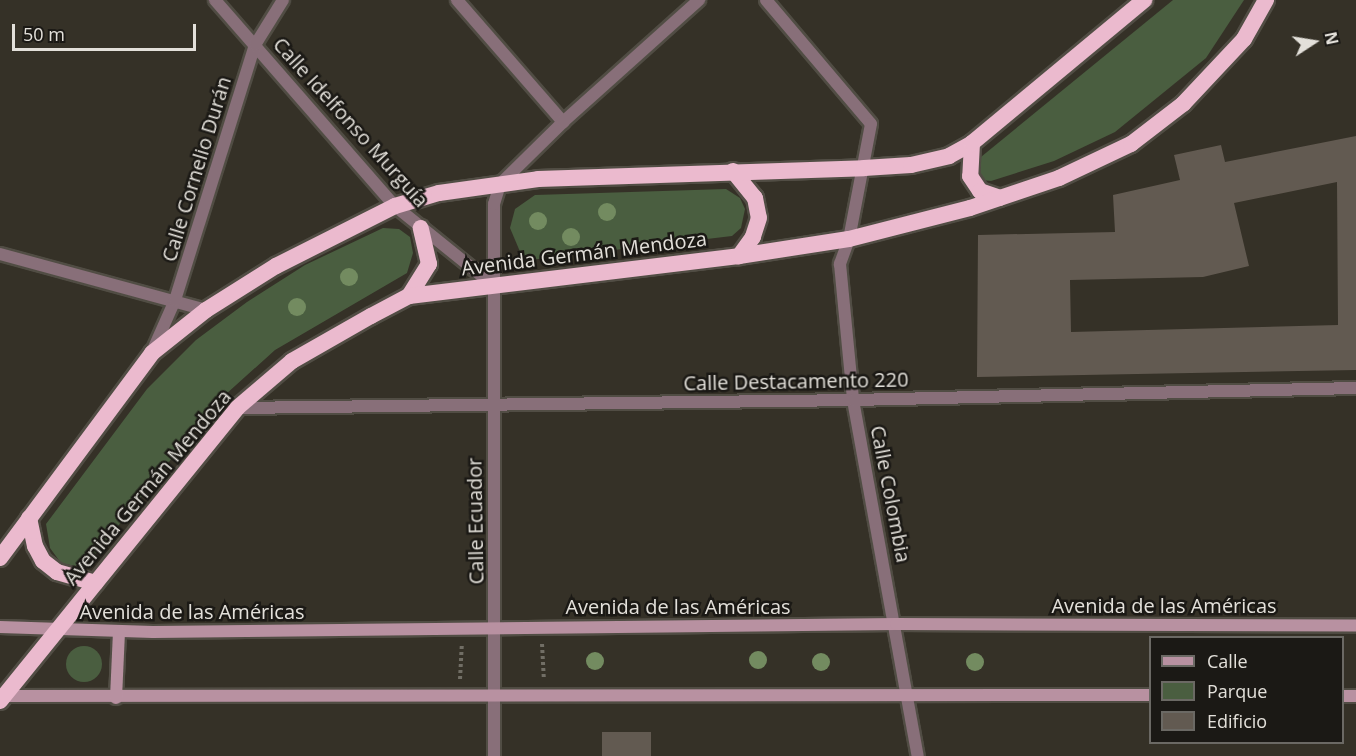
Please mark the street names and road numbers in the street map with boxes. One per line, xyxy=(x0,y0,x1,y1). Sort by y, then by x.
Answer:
street label: Calle Idelfonso Murguía xyxy=(269,32,433,212)
street label: Calle Cornelio Durán xyxy=(156,74,236,264)
street label: Avenida Germán Mendoza xyxy=(460,226,708,280)
street label: Calle Destacamento 220 xyxy=(683,367,909,395)
street label: Avenida Germán Mendoza xyxy=(58,385,236,589)
street label: Calle Colombia xyxy=(866,424,916,564)
street label: Calle Ecuador xyxy=(462,457,488,585)
street label: Avenida de las Américas xyxy=(1051,593,1277,617)
street label: Avenida de las Américas xyxy=(565,594,791,618)
street label: Avenida de las Américas xyxy=(79,599,305,623)

